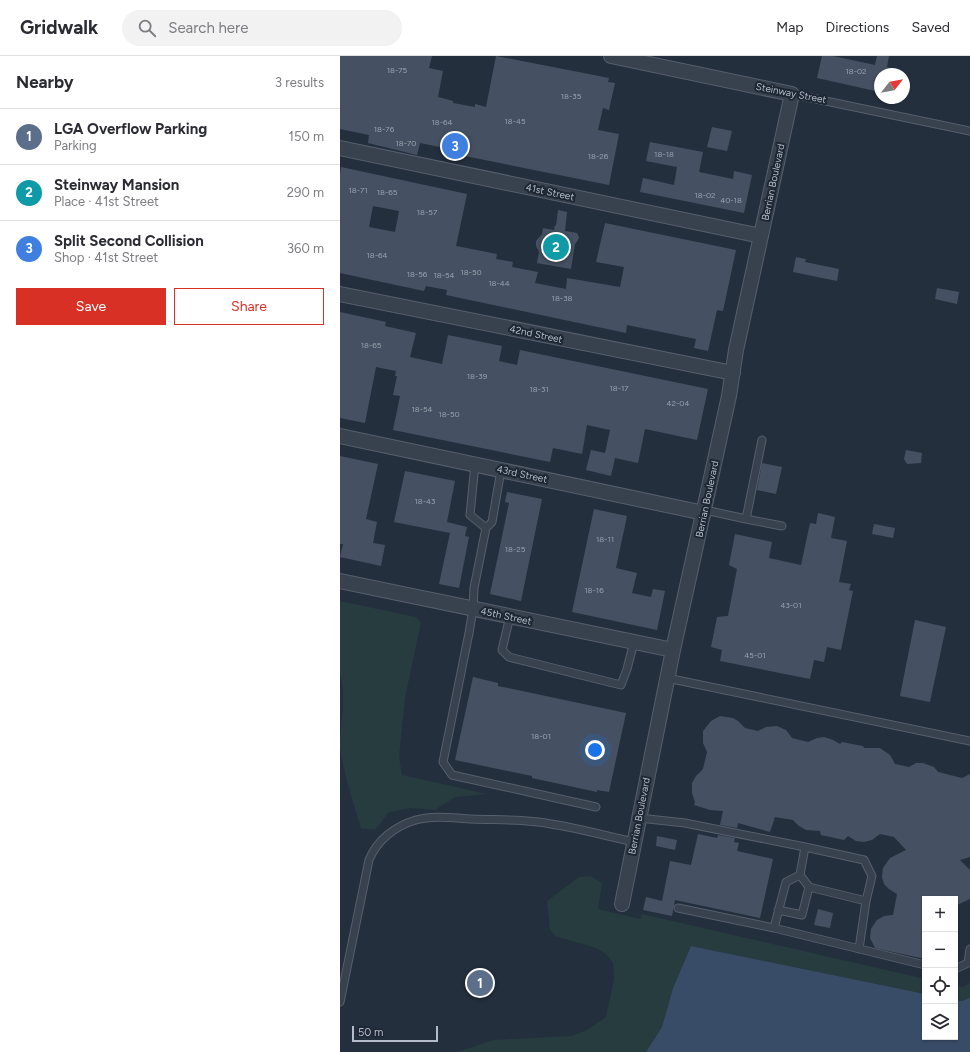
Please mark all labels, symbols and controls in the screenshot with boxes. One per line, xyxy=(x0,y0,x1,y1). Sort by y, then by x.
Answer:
search box xyxy=(122,10,402,46)
text: Gridwalk xyxy=(20,16,98,39)
icon: search xyxy=(136,17,158,39)
text: Search here xyxy=(168,19,248,37)
text: Map xyxy=(776,19,804,36)
text: Directions xyxy=(826,19,889,36)
text: Saved xyxy=(911,19,950,36)
house number: 18-75 xyxy=(387,65,408,75)
house number: 18-02 xyxy=(845,66,867,76)
north arrow xyxy=(874,68,910,104)
text: Nearby xyxy=(16,72,74,92)
text: 3 results xyxy=(275,75,324,90)
street label: Steinway Street xyxy=(755,80,828,106)
house number: 18-35 xyxy=(561,91,582,101)
house number: 18-45 xyxy=(504,116,526,126)
house number: 18-64 xyxy=(431,117,453,127)
text: LGA Overflow Parking xyxy=(54,120,207,138)
house number: 18-76 xyxy=(374,124,395,134)
text: 1 xyxy=(26,129,32,144)
text: 150 m xyxy=(289,129,324,144)
pin: 3 xyxy=(442,131,468,161)
text: Parking xyxy=(54,138,97,153)
house number: 18-70 xyxy=(396,138,416,148)
street label: Berrian Boulevard xyxy=(759,142,788,222)
house number: 18-18 xyxy=(654,149,674,159)
house number: 18-26 xyxy=(588,151,609,161)
text: Steinway Mansion xyxy=(54,176,179,194)
street label: 41st Street xyxy=(525,181,576,204)
text: 2 xyxy=(25,185,33,200)
text: 290 m xyxy=(287,185,324,200)
house number: 18-71 xyxy=(348,185,368,195)
house number: 18-65 xyxy=(377,187,398,197)
house number: 18-02 xyxy=(694,190,716,200)
text: Place · 41st Street xyxy=(54,194,159,209)
house number: 40-18 xyxy=(720,195,742,205)
house number: 18-57 xyxy=(417,207,438,217)
text: Split Second Collision xyxy=(54,232,204,250)
pin: 2 xyxy=(543,232,569,262)
text: 3 xyxy=(25,241,33,256)
text: 360 m xyxy=(287,241,324,256)
text: Shop · 41st Street xyxy=(54,250,158,265)
house number: 18-64 xyxy=(366,250,388,260)
house number: 18-50 xyxy=(460,267,482,277)
house number: 18-56 xyxy=(407,269,428,279)
house number: 18-54 xyxy=(433,270,455,280)
house number: 18-44 xyxy=(488,278,510,288)
button: Save xyxy=(16,288,166,325)
button: Share xyxy=(174,288,324,325)
house number: 18-38 xyxy=(552,293,572,303)
street label: 42nd Street xyxy=(508,322,564,346)
house number: 18-65 xyxy=(361,340,382,350)
house number: 18-39 xyxy=(467,371,488,381)
house number: 18-17 xyxy=(609,383,629,393)
house number: 18-31 xyxy=(529,384,549,394)
house number: 42-04 xyxy=(667,398,689,408)
house number: 18-54 xyxy=(411,404,433,414)
house number: 18-50 xyxy=(438,409,460,419)
street label: Berrian Boulevard xyxy=(693,459,722,539)
street label: 43rd Street xyxy=(496,462,549,486)
house number: 18-43 xyxy=(415,496,435,506)
house number: 18-11 xyxy=(596,534,614,544)
house number: 18-25 xyxy=(505,544,526,554)
house number: 18-16 xyxy=(584,585,604,595)
house number: 43-01 xyxy=(780,600,802,610)
street label: 45th Street xyxy=(479,604,533,628)
house number: 45-01 xyxy=(744,650,766,660)
house number: 18-01 xyxy=(531,731,551,741)
your location xyxy=(585,740,605,760)
street label: Berrian Boulevard xyxy=(625,776,653,856)
map controls xyxy=(922,896,958,1040)
button: + xyxy=(922,896,958,932)
button: − xyxy=(922,932,958,968)
pin: 1 xyxy=(467,968,493,998)
button: locate xyxy=(922,968,958,1004)
button: layers xyxy=(922,1004,958,1040)
scale bar xyxy=(352,1024,438,1043)
text: 50 m xyxy=(358,1026,383,1039)

